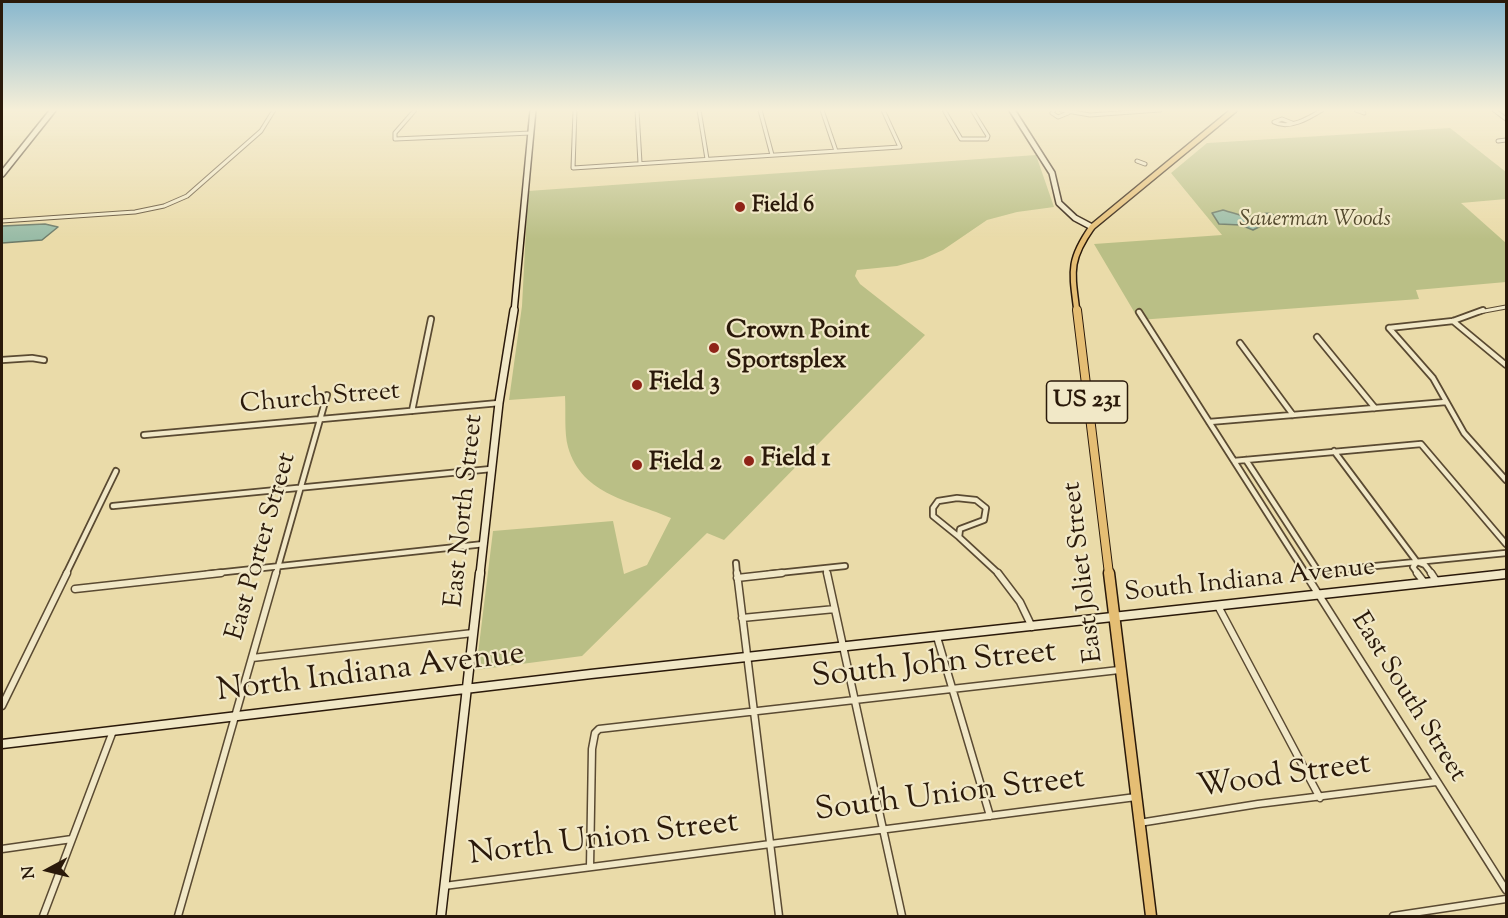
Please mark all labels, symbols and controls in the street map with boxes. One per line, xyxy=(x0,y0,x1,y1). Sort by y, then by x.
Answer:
place label: Field 6 xyxy=(752,194,814,220)
marker: Field 6 xyxy=(733,200,747,214)
park label: Sauerman Woods xyxy=(1239,208,1391,234)
place label: Crown Point Sportsplex xyxy=(726,317,869,378)
marker: Crown Point Sportsplex xyxy=(707,341,721,355)
place label: Field 3 xyxy=(649,369,720,401)
street label: Church Street xyxy=(239,377,401,423)
marker: Field 3 xyxy=(630,378,644,392)
road number: US 231 xyxy=(1046,381,1128,423)
street label: East North Street xyxy=(440,413,492,609)
place label: Field 1 xyxy=(761,445,830,477)
place label: Field 2 xyxy=(649,449,722,481)
street label: East Porter Street xyxy=(221,450,305,644)
marker: Field 1 xyxy=(742,454,756,468)
marker: Field 2 xyxy=(630,458,644,472)
street label: East Joliet Street xyxy=(1058,480,1112,664)
street label: South Indiana Avenue xyxy=(1123,553,1377,611)
street label: East South Street xyxy=(1342,608,1472,788)
street label: South John Street xyxy=(810,635,1058,699)
street label: North Indiana Avenue xyxy=(215,637,527,713)
street label: Wood Street xyxy=(1195,747,1373,809)
street label: South Union Street xyxy=(813,761,1087,833)
street label: North Union Street xyxy=(467,805,741,877)
north arrow xyxy=(18,840,78,900)
text: N xyxy=(17,865,42,880)

